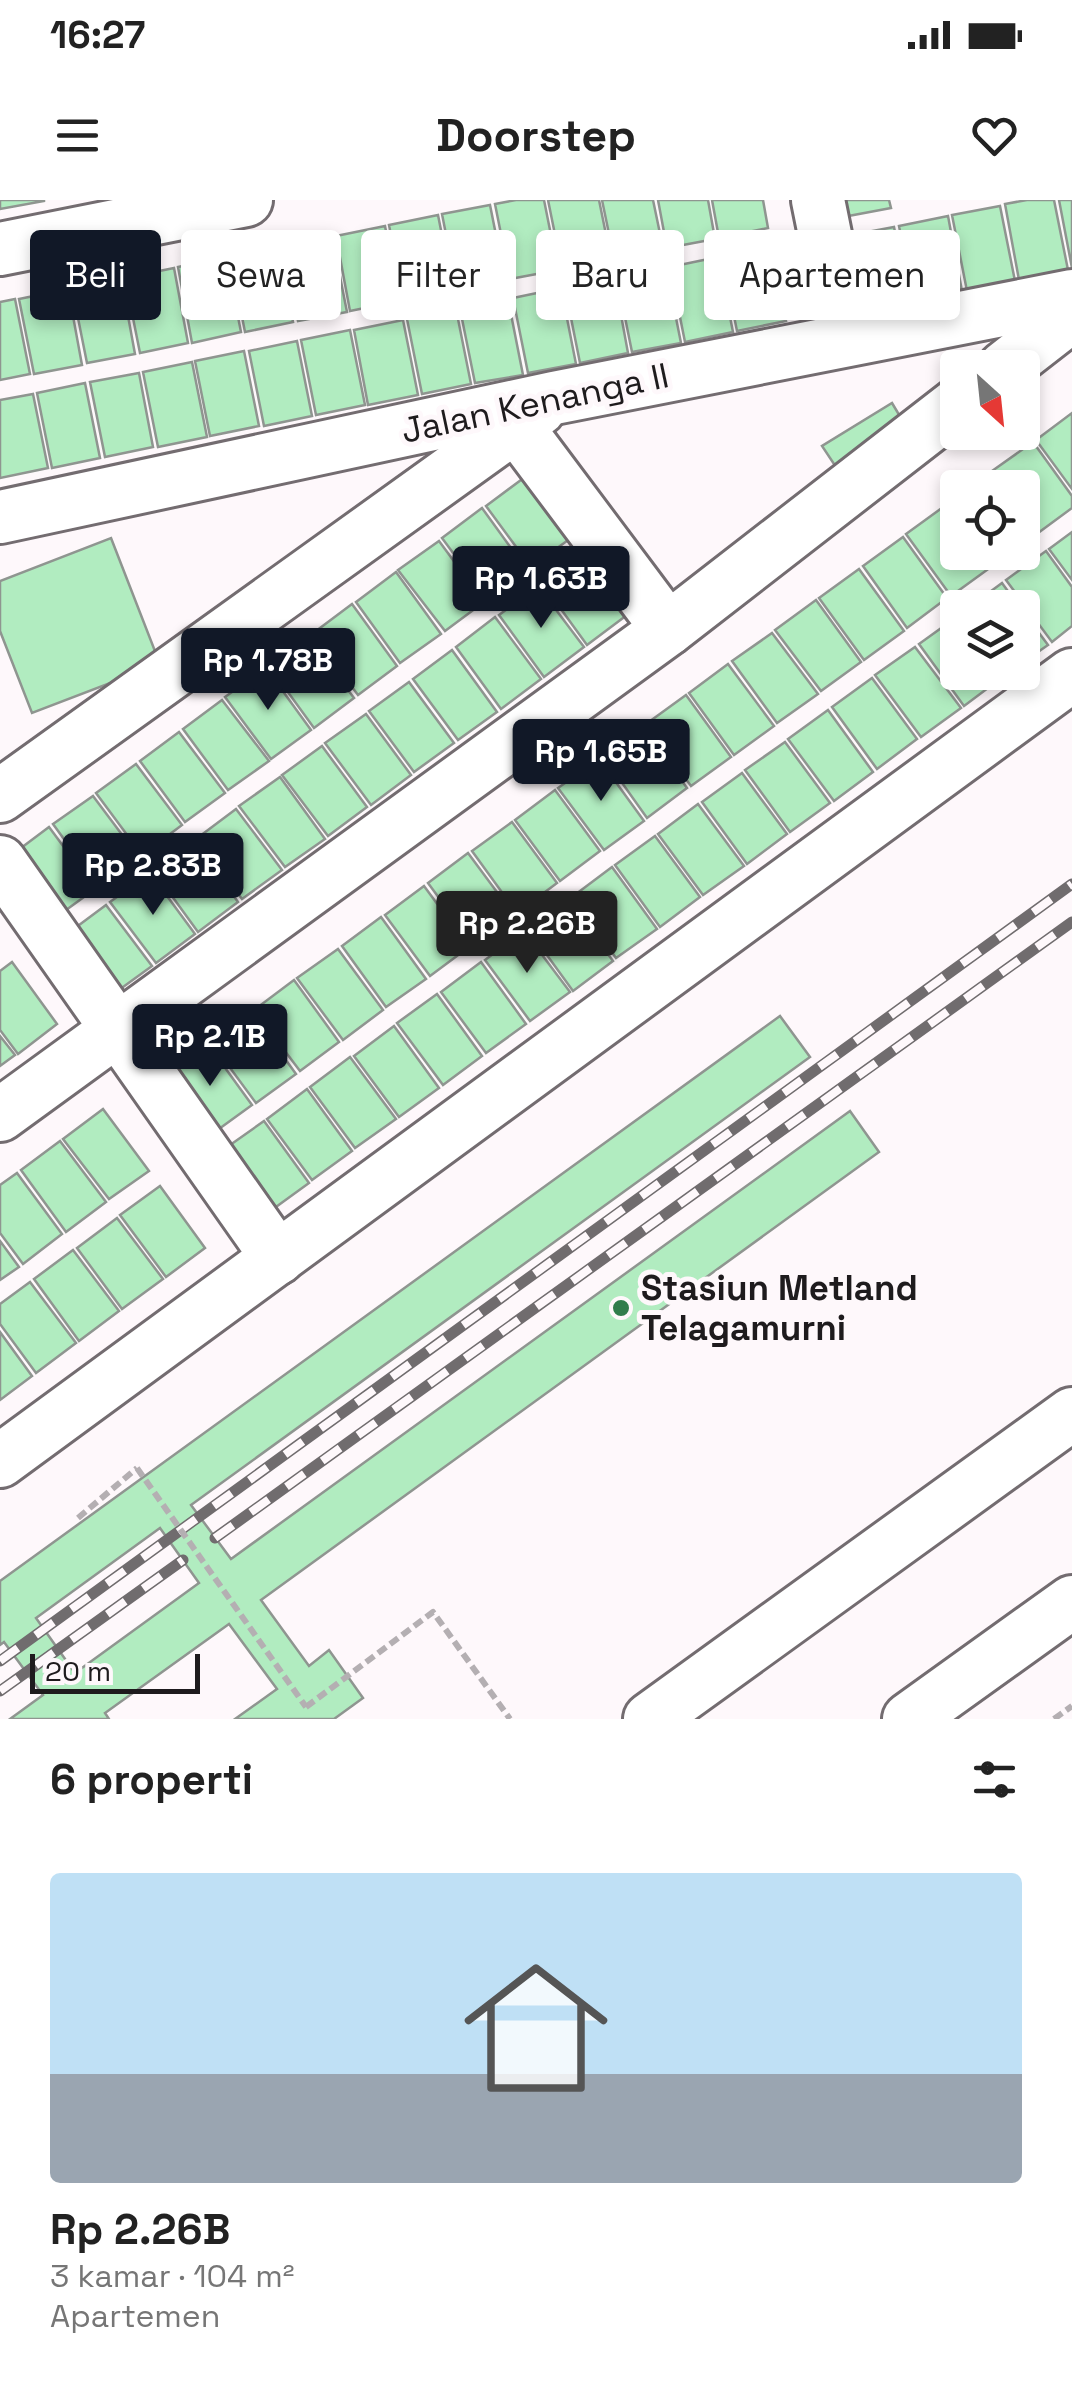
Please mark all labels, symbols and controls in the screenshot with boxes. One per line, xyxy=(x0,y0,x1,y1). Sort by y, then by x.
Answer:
text: 16:27 xyxy=(50,11,145,59)
text: Doorstep xyxy=(436,107,636,164)
icon: menu xyxy=(50,108,105,163)
icon: heart xyxy=(967,108,1022,163)
chip: Beli xyxy=(30,230,161,320)
chip: Sewa xyxy=(181,230,341,320)
chip: Filter xyxy=(361,230,516,320)
chip: Baru xyxy=(536,230,684,320)
chip: Apartemen xyxy=(704,230,960,320)
north arrow xyxy=(940,350,1040,450)
map controls xyxy=(940,350,1040,690)
street label: Jalan Kenanga II xyxy=(397,353,673,453)
button: locate xyxy=(940,470,1040,570)
pin: Rp 1.63B xyxy=(438,546,644,631)
text: Rp 1.63B xyxy=(475,558,607,598)
button: layers xyxy=(940,590,1040,690)
pin: Rp 1.78B xyxy=(165,628,371,713)
text: Rp 1.78B xyxy=(203,640,333,680)
pin: Rp 1.65B xyxy=(498,719,704,804)
text: Rp 1.65B xyxy=(535,731,667,771)
pin: Rp 2.83B xyxy=(50,833,256,918)
text: Rp 2.83B xyxy=(84,845,222,885)
pin: Rp 2.26B xyxy=(424,891,630,976)
text: Rp 2.26B xyxy=(458,903,596,943)
pin: Rp 2.1B xyxy=(118,1004,302,1089)
text: Rp 2.1B xyxy=(154,1016,266,1056)
place label: Stasiun Metland Telagamurni xyxy=(641,1266,918,1350)
marker: Stasiun Metland Telagamurni xyxy=(610,1297,632,1319)
scale bar xyxy=(30,1649,200,1694)
text: 20 m xyxy=(45,1653,111,1689)
icon: filters xyxy=(967,1752,1022,1807)
text: 6 properti xyxy=(50,1753,253,1806)
icon: home xyxy=(446,1938,626,2118)
text: Rp 2.26B xyxy=(50,2203,230,2256)
text: 3 kamar · 104 m² xyxy=(50,2256,295,2296)
text: Apartemen xyxy=(50,2296,220,2336)

